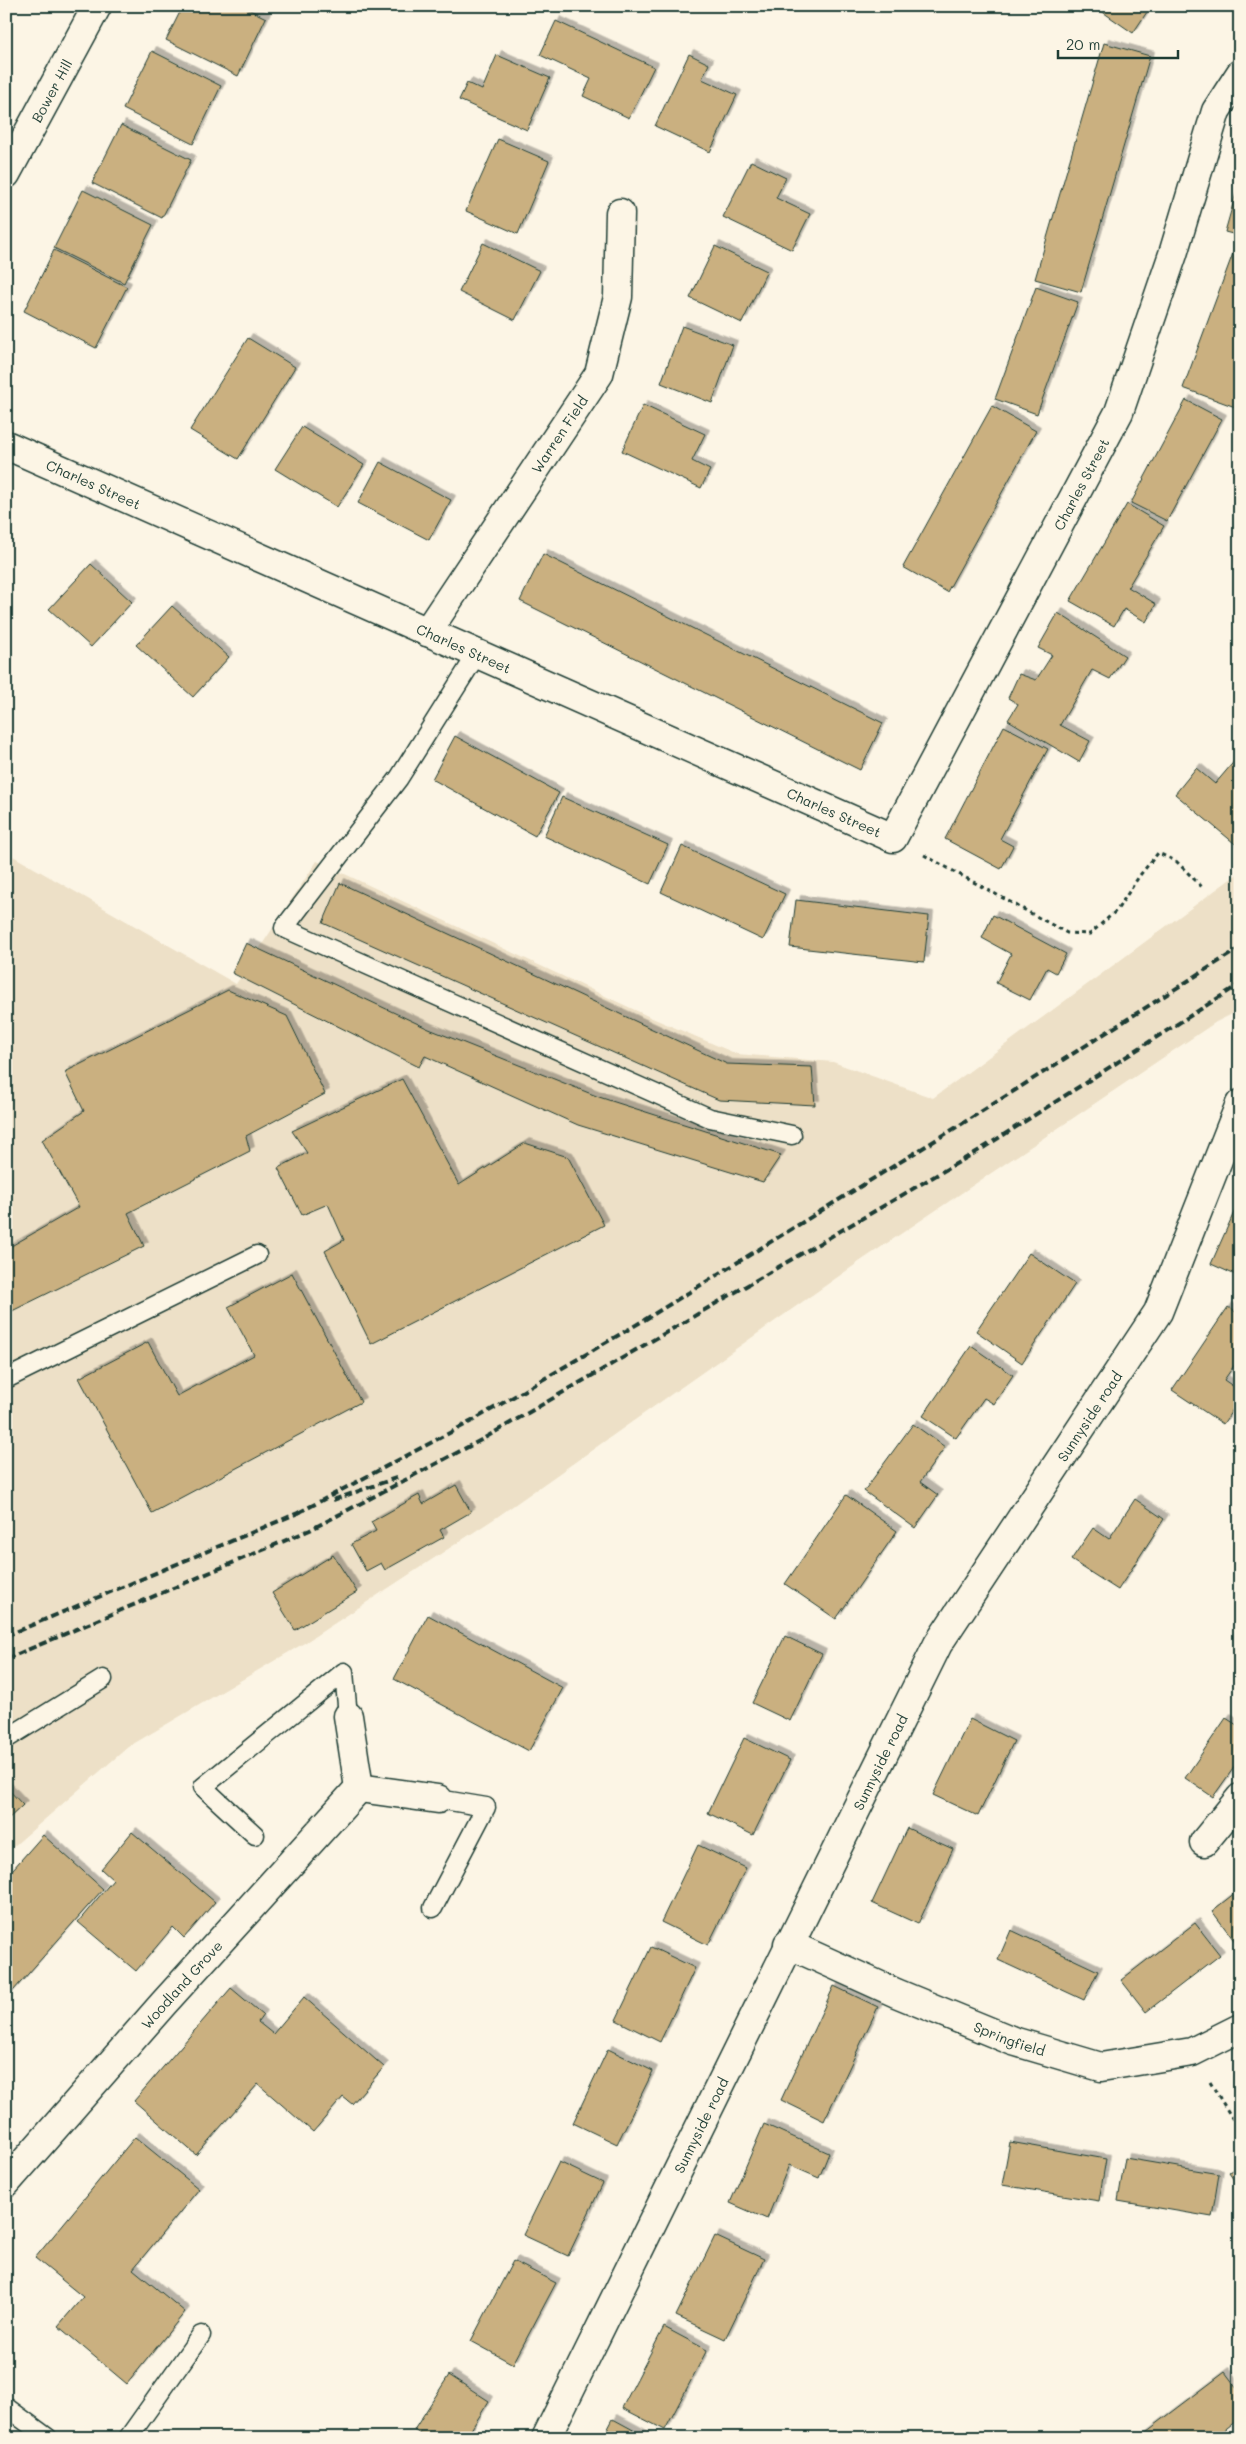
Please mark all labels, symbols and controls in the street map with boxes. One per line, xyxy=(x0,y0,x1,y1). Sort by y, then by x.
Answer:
scale bar xyxy=(1058,28,1178,60)
text: 20 m xyxy=(1066,34,1100,54)
street label: Bower Hill xyxy=(26,55,76,125)
street label: Warren Field xyxy=(526,391,592,476)
street label: Charles Street xyxy=(1049,435,1113,533)
street label: Charles Street xyxy=(43,455,144,513)
street label: Charles Street xyxy=(414,619,514,677)
street label: Charles Street xyxy=(784,783,885,841)
street label: Sunnyside road xyxy=(1052,1367,1126,1465)
street label: Sunnyside road xyxy=(848,1711,911,1813)
street label: Woodland Grove xyxy=(136,1936,226,2033)
street label: Springfield xyxy=(971,2017,1048,2060)
street label: Sunnyside road xyxy=(669,2074,732,2176)

